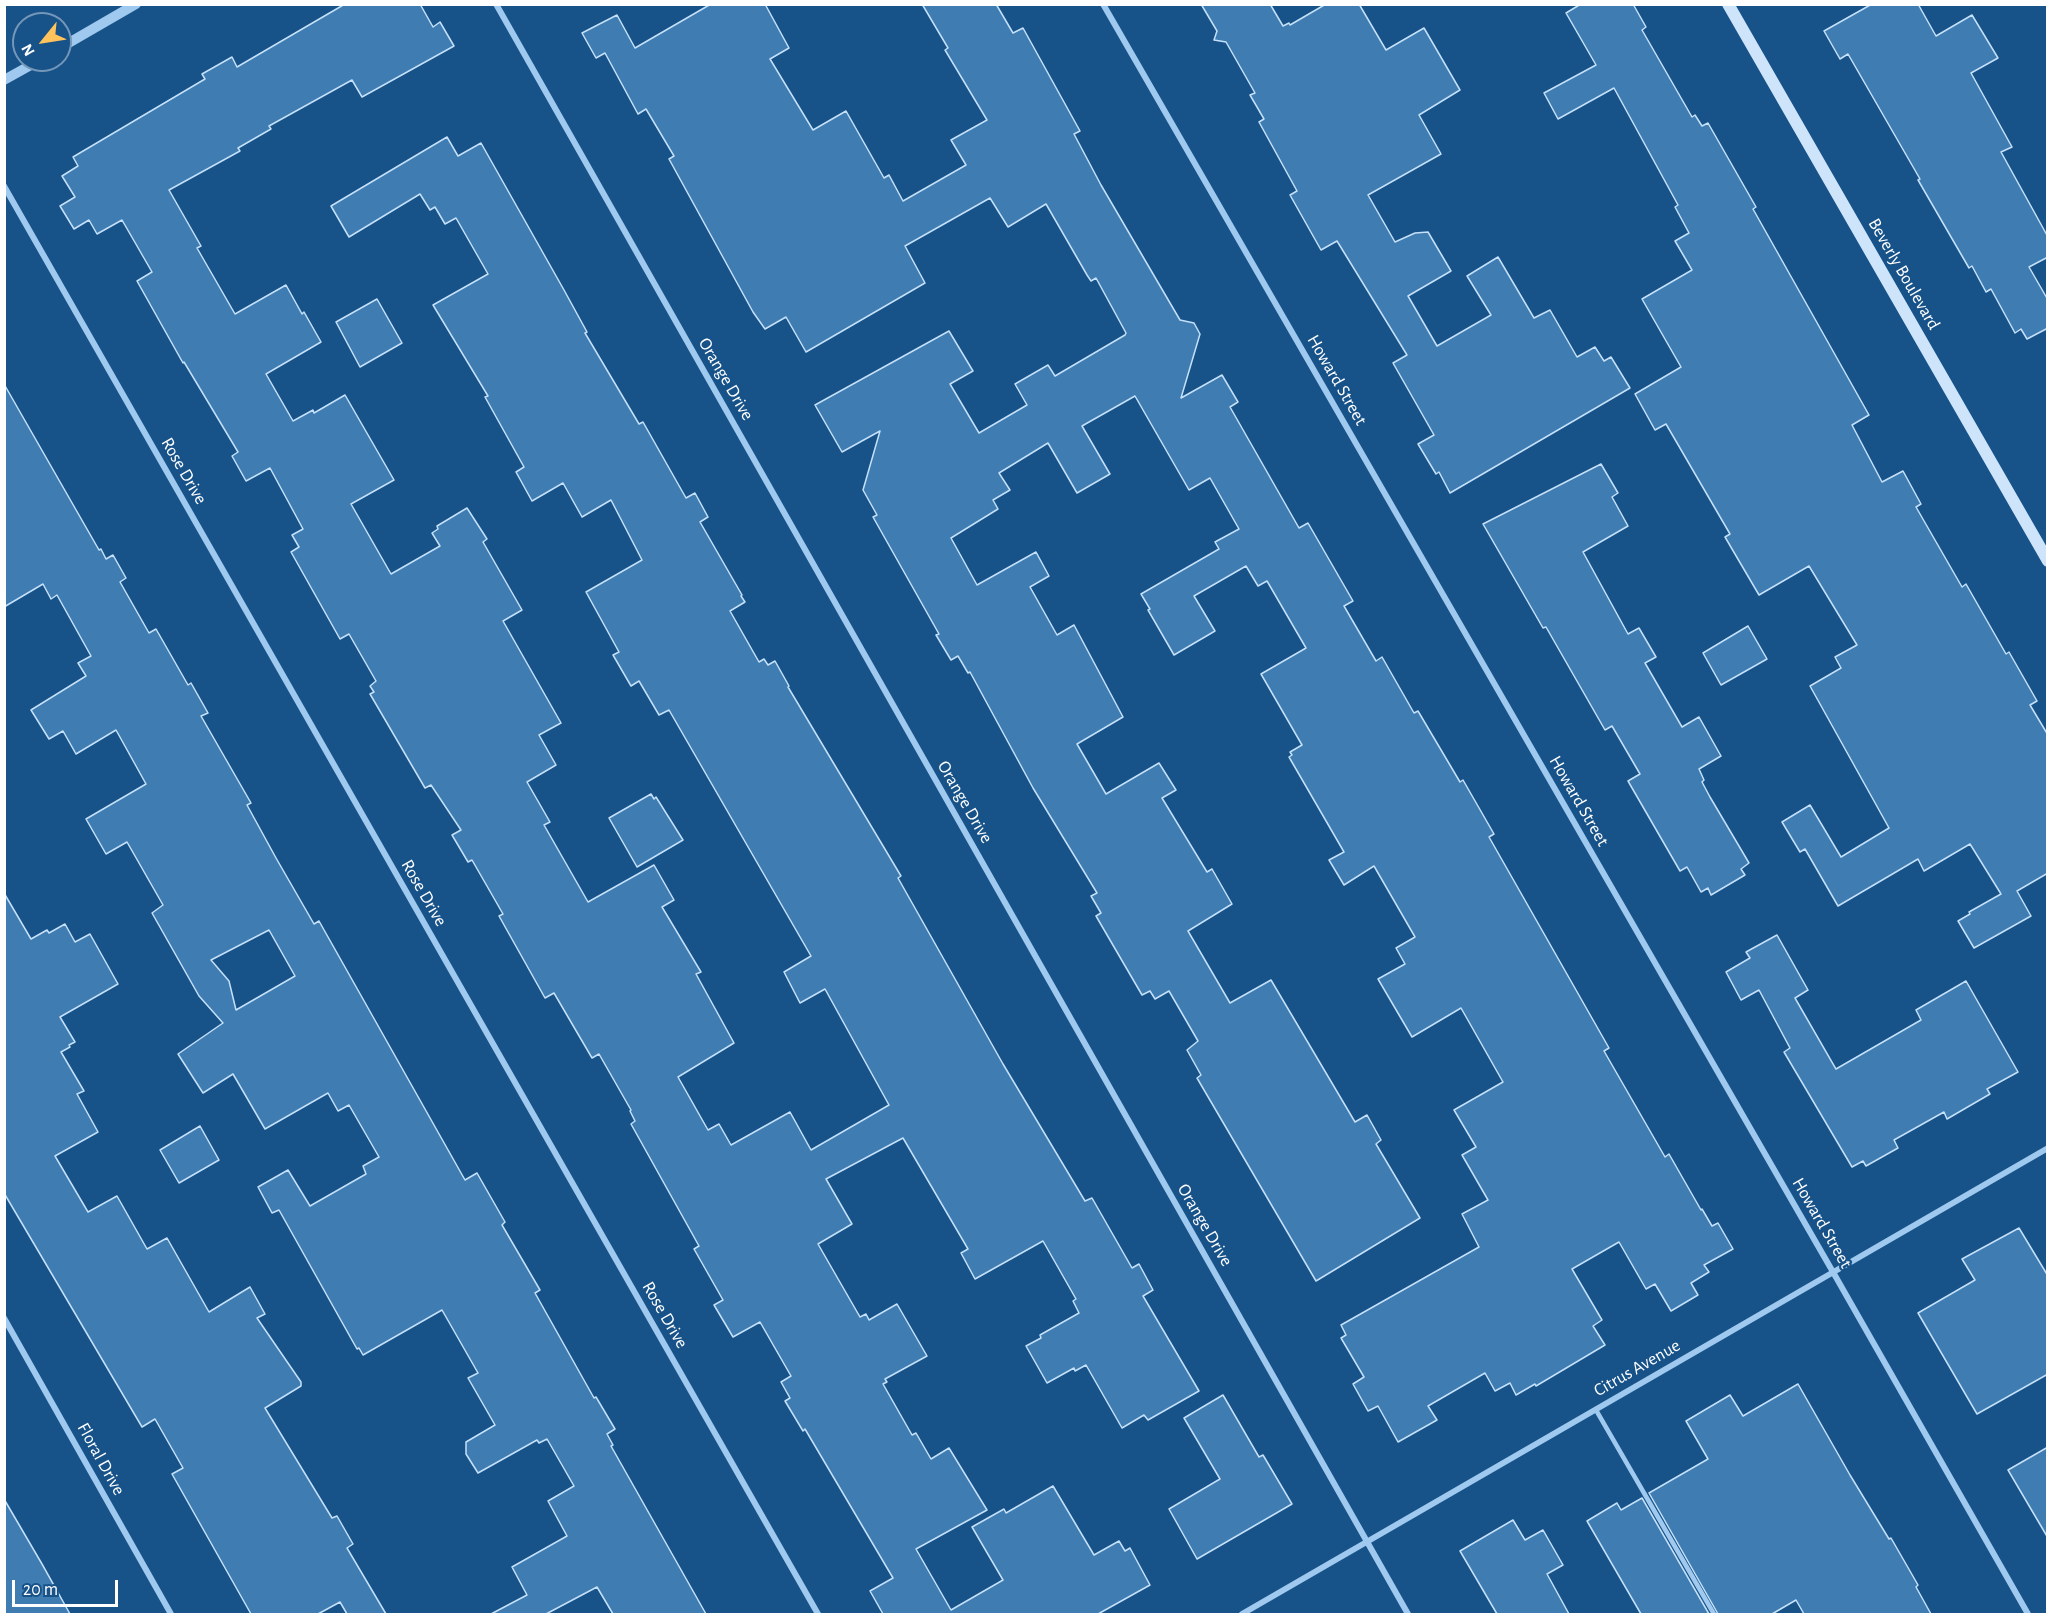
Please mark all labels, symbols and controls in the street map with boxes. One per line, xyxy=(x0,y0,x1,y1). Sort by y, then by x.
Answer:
north arrow xyxy=(12,12,72,72)
text: N xyxy=(18,41,38,59)
street label: Beverly Boulevard xyxy=(1863,214,1945,334)
street label: Howard Street xyxy=(1302,331,1372,429)
street label: Orange Drive xyxy=(694,334,758,424)
street label: Rose Drive xyxy=(156,434,212,508)
street label: Howard Street xyxy=(1544,752,1614,850)
street label: Orange Drive xyxy=(933,757,997,847)
street label: Rose Drive xyxy=(396,856,452,930)
street label: Howard Street xyxy=(1787,1174,1857,1272)
street label: Orange Drive xyxy=(1173,1180,1237,1270)
street label: Rose Drive xyxy=(637,1278,693,1352)
street label: Citrus Avenue xyxy=(1590,1335,1684,1401)
street label: Floral Drive xyxy=(72,1419,130,1499)
scale bar xyxy=(15,1568,122,1606)
text: 20 m xyxy=(23,1581,58,1599)

